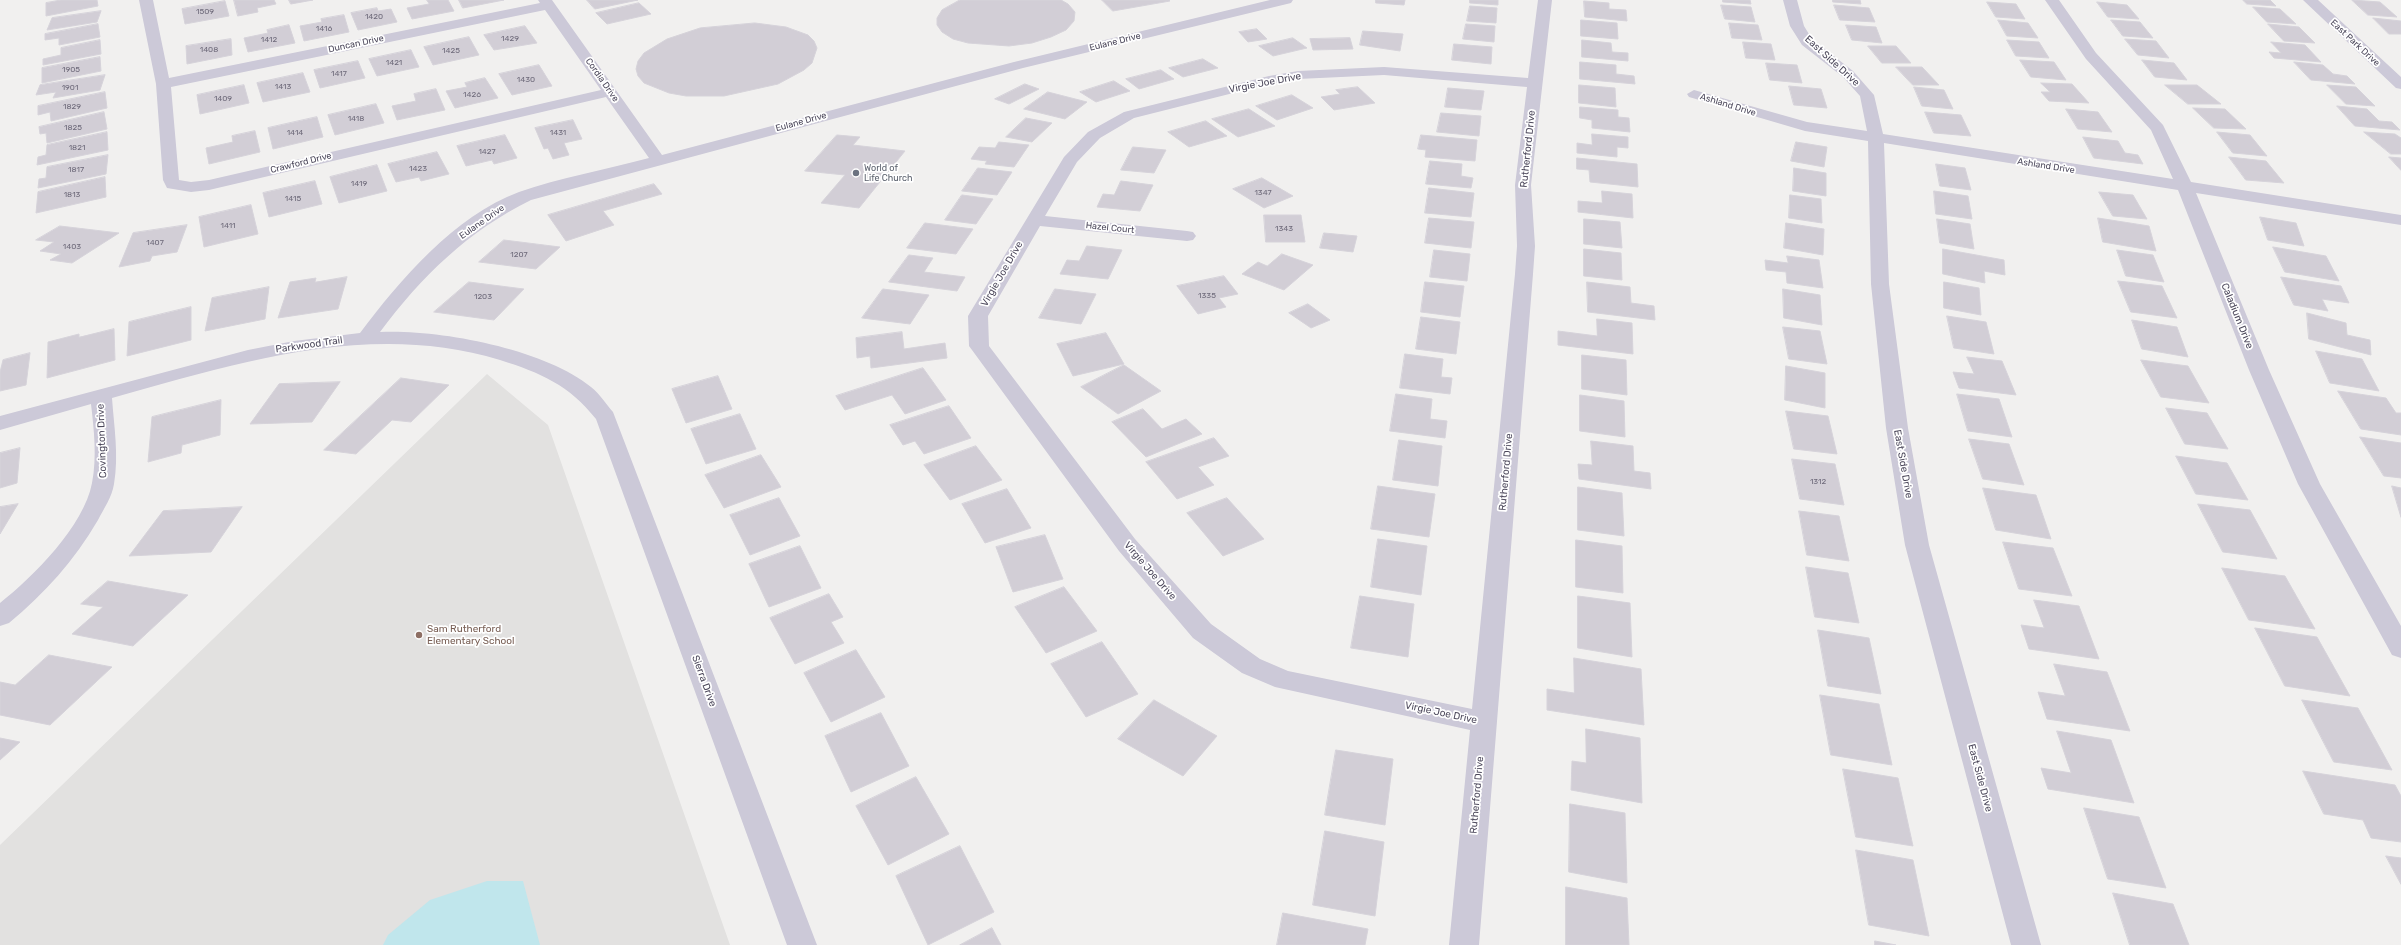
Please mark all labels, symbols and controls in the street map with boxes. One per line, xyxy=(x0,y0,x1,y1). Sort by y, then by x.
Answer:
house number: 1509 xyxy=(196,7,214,17)
house number: 1420 xyxy=(365,12,383,22)
street label: East Park Drive xyxy=(2328,17,2382,69)
house number: 1416 xyxy=(316,24,332,34)
street label: Eulane Drive xyxy=(1088,30,1142,54)
street label: Duncan Drive xyxy=(327,33,385,55)
street label: East Side Drive xyxy=(1802,33,1862,89)
house number: 1429 xyxy=(501,34,519,44)
house number: 1412 xyxy=(261,35,277,45)
house number: 1408 xyxy=(200,45,218,55)
house number: 1425 xyxy=(442,46,460,56)
street label: Cordia Drive xyxy=(583,56,621,104)
house number: 1421 xyxy=(386,58,402,68)
house number: 1905 xyxy=(62,65,80,75)
house number: 1417 xyxy=(331,69,347,79)
street label: Virgie Joe Drive xyxy=(1228,70,1302,96)
house number: 1430 xyxy=(517,75,535,85)
house number: 1413 xyxy=(275,82,291,92)
house number: 1901 xyxy=(62,83,78,93)
house number: 1426 xyxy=(463,90,481,100)
street label: Ashland Drive xyxy=(1699,91,1757,119)
house number: 1409 xyxy=(214,94,232,104)
house number: 1829 xyxy=(63,102,81,112)
street label: Eulane Drive xyxy=(774,110,828,134)
street label: Rutherford Drive xyxy=(1518,110,1538,188)
house number: 1418 xyxy=(348,114,364,124)
house number: 1825 xyxy=(64,123,82,133)
house number: 1414 xyxy=(287,128,303,138)
house number: 1431 xyxy=(550,128,566,138)
house number: 1821 xyxy=(69,143,85,153)
house number: 1427 xyxy=(478,147,496,157)
street label: Crawford Drive xyxy=(269,150,333,176)
street label: Ashland Drive xyxy=(2017,156,2075,176)
place label: World of Life Church xyxy=(864,163,913,184)
house number: 1423 xyxy=(409,164,427,174)
house number: 1817 xyxy=(68,165,84,175)
marker: World of Life Church xyxy=(851,168,861,178)
house number: 1419 xyxy=(351,179,367,189)
house number: 1347 xyxy=(1254,188,1272,198)
house number: 1813 xyxy=(64,190,80,200)
house number: 1415 xyxy=(285,194,301,204)
street label: Eulane Drive xyxy=(457,203,507,241)
street label: Hazel Court xyxy=(1085,220,1135,236)
house number: 1411 xyxy=(220,221,236,231)
house number: 1343 xyxy=(1275,224,1293,234)
house number: 1407 xyxy=(146,238,164,248)
street label: Virgie Joe Drive xyxy=(978,239,1026,309)
house number: 1403 xyxy=(63,242,81,252)
house number: 1207 xyxy=(510,250,528,260)
street label: Caladium Drive xyxy=(2218,281,2256,351)
house number: 1335 xyxy=(1198,291,1216,301)
house number: 1203 xyxy=(474,292,492,302)
street label: Parkwood Trail xyxy=(275,334,343,356)
street label: Covington Drive xyxy=(95,404,109,478)
street label: East Side Drive xyxy=(1891,429,1915,499)
street label: Rutherford Drive xyxy=(1497,433,1515,511)
house number: 1312 xyxy=(1810,477,1826,487)
street label: Virgie Joe Drive xyxy=(1121,539,1179,603)
place label: Sam Rutherford Elementary School xyxy=(427,623,515,646)
marker: Sam Rutherford Elementary School xyxy=(414,630,424,640)
street label: Sierra Drive xyxy=(689,654,719,708)
street label: Virgie Joe Drive xyxy=(1404,700,1478,726)
street label: East Side Drive xyxy=(1965,743,1995,813)
street label: Rutherford Drive xyxy=(1468,756,1486,834)

